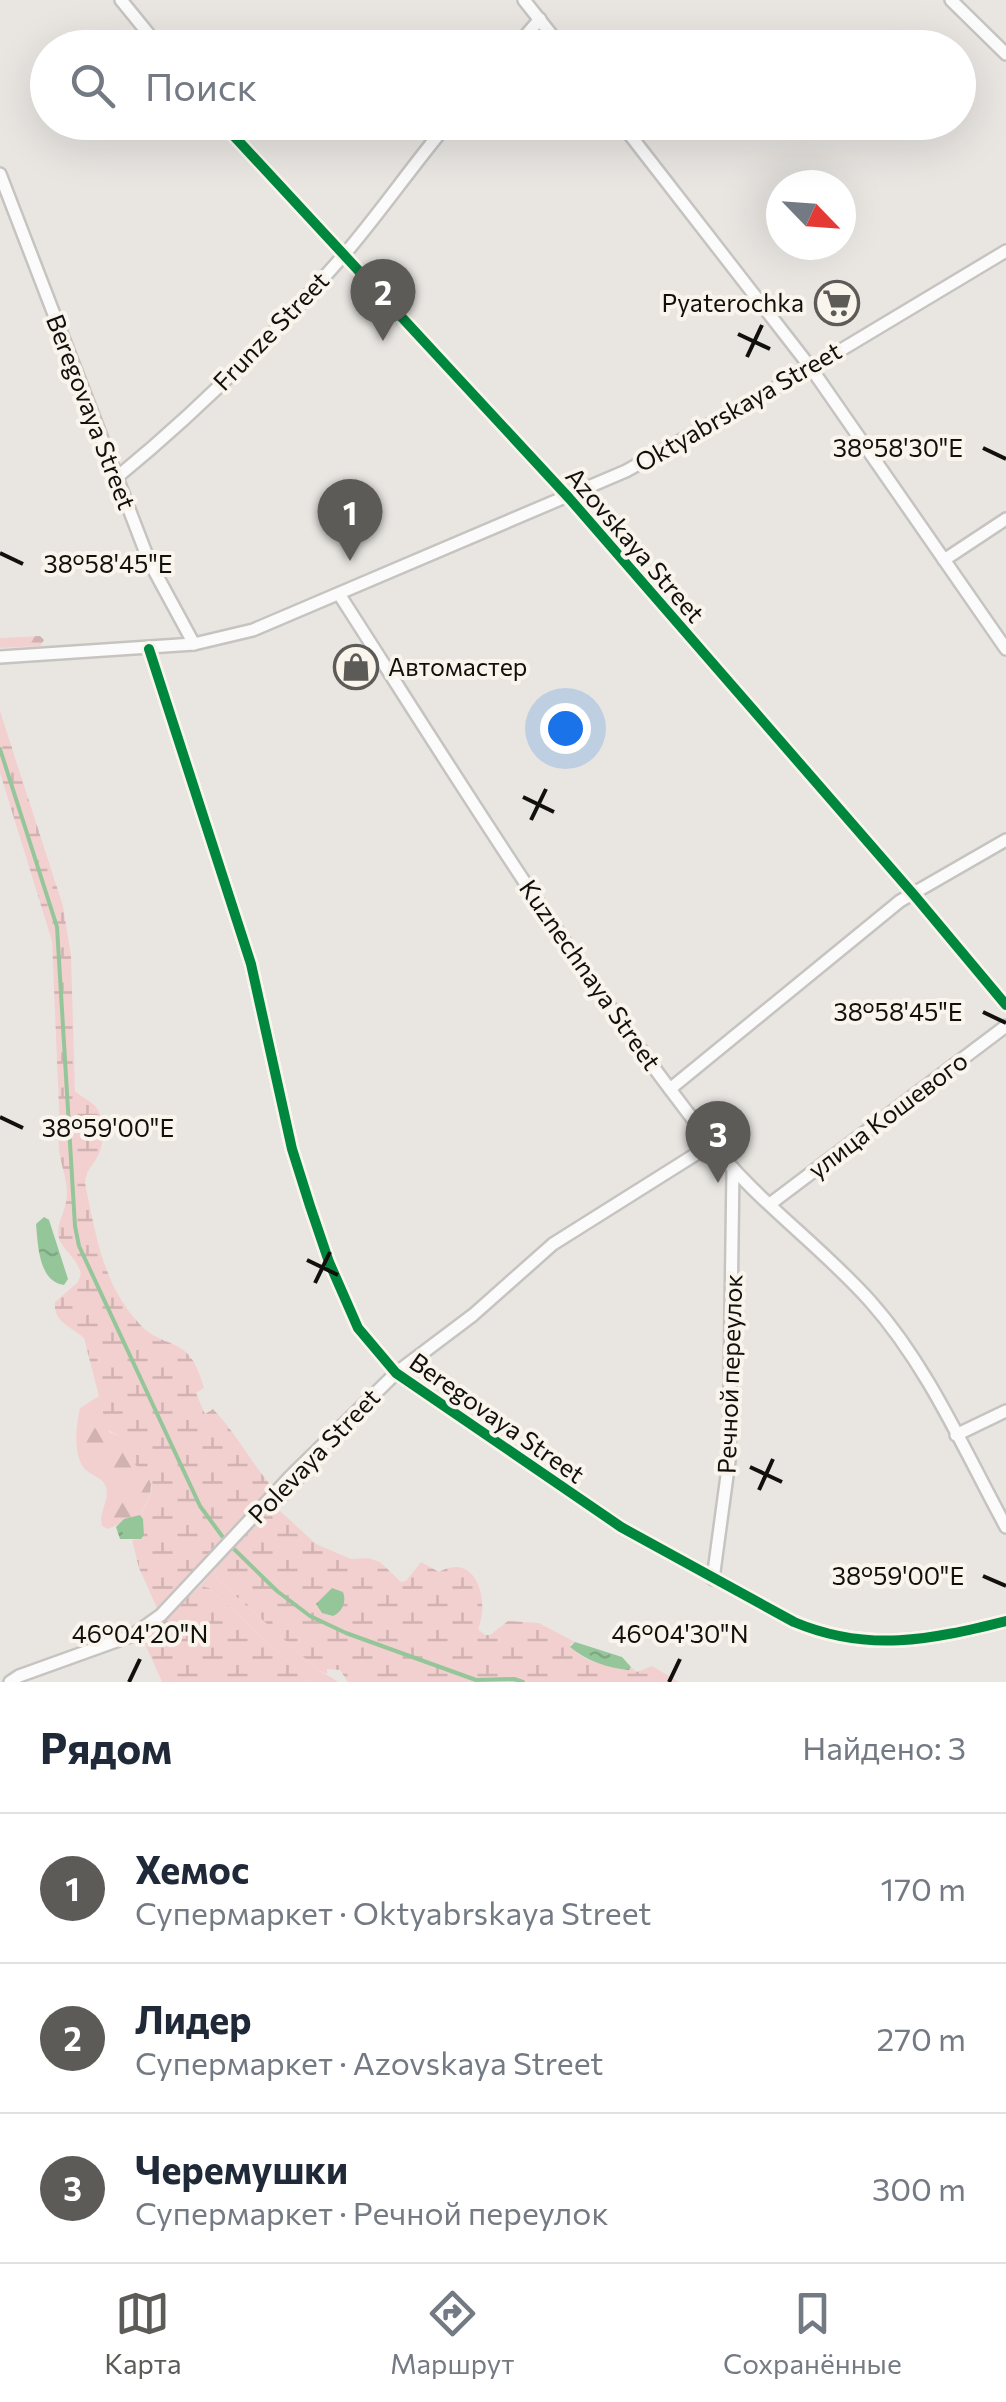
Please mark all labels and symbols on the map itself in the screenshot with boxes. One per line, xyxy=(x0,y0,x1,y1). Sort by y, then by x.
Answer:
north arrow xyxy=(766,170,856,260)
pin: 2 xyxy=(350,258,416,341)
street label: Frunze Street xyxy=(206,265,334,396)
supermarket icon: Pyaterochka xyxy=(814,280,860,326)
place label: Pyaterochka xyxy=(661,287,804,317)
street label: Beregovaya Street xyxy=(41,310,143,513)
street label: Oktyabrskaya Street xyxy=(629,335,846,477)
text: 38°58'30"E xyxy=(833,432,963,462)
street label: Azovskaya Street xyxy=(560,461,711,628)
pin: 1 xyxy=(318,478,382,561)
text: 38°58'45"E xyxy=(43,548,173,578)
shop icon: Автомастер xyxy=(333,644,379,690)
place label: Автомастер xyxy=(388,651,527,681)
your location xyxy=(540,703,591,754)
street label: Kuznechnaya Street xyxy=(514,874,668,1075)
text: 38°58'45"E xyxy=(833,996,963,1026)
street label: улица Кошевого xyxy=(802,1044,973,1184)
pin: 3 xyxy=(686,1100,750,1183)
text: 38°59'00"E xyxy=(42,1112,174,1142)
street label: Речной переулок xyxy=(711,1274,747,1474)
street label: Beregovaya Street xyxy=(404,1346,591,1489)
street label: Polevaya Street xyxy=(241,1382,385,1529)
text: 38°59'00"E xyxy=(832,1560,964,1590)
text: 46°04'20"N xyxy=(72,1618,208,1648)
text: 46°04'30"N xyxy=(612,1618,748,1648)

